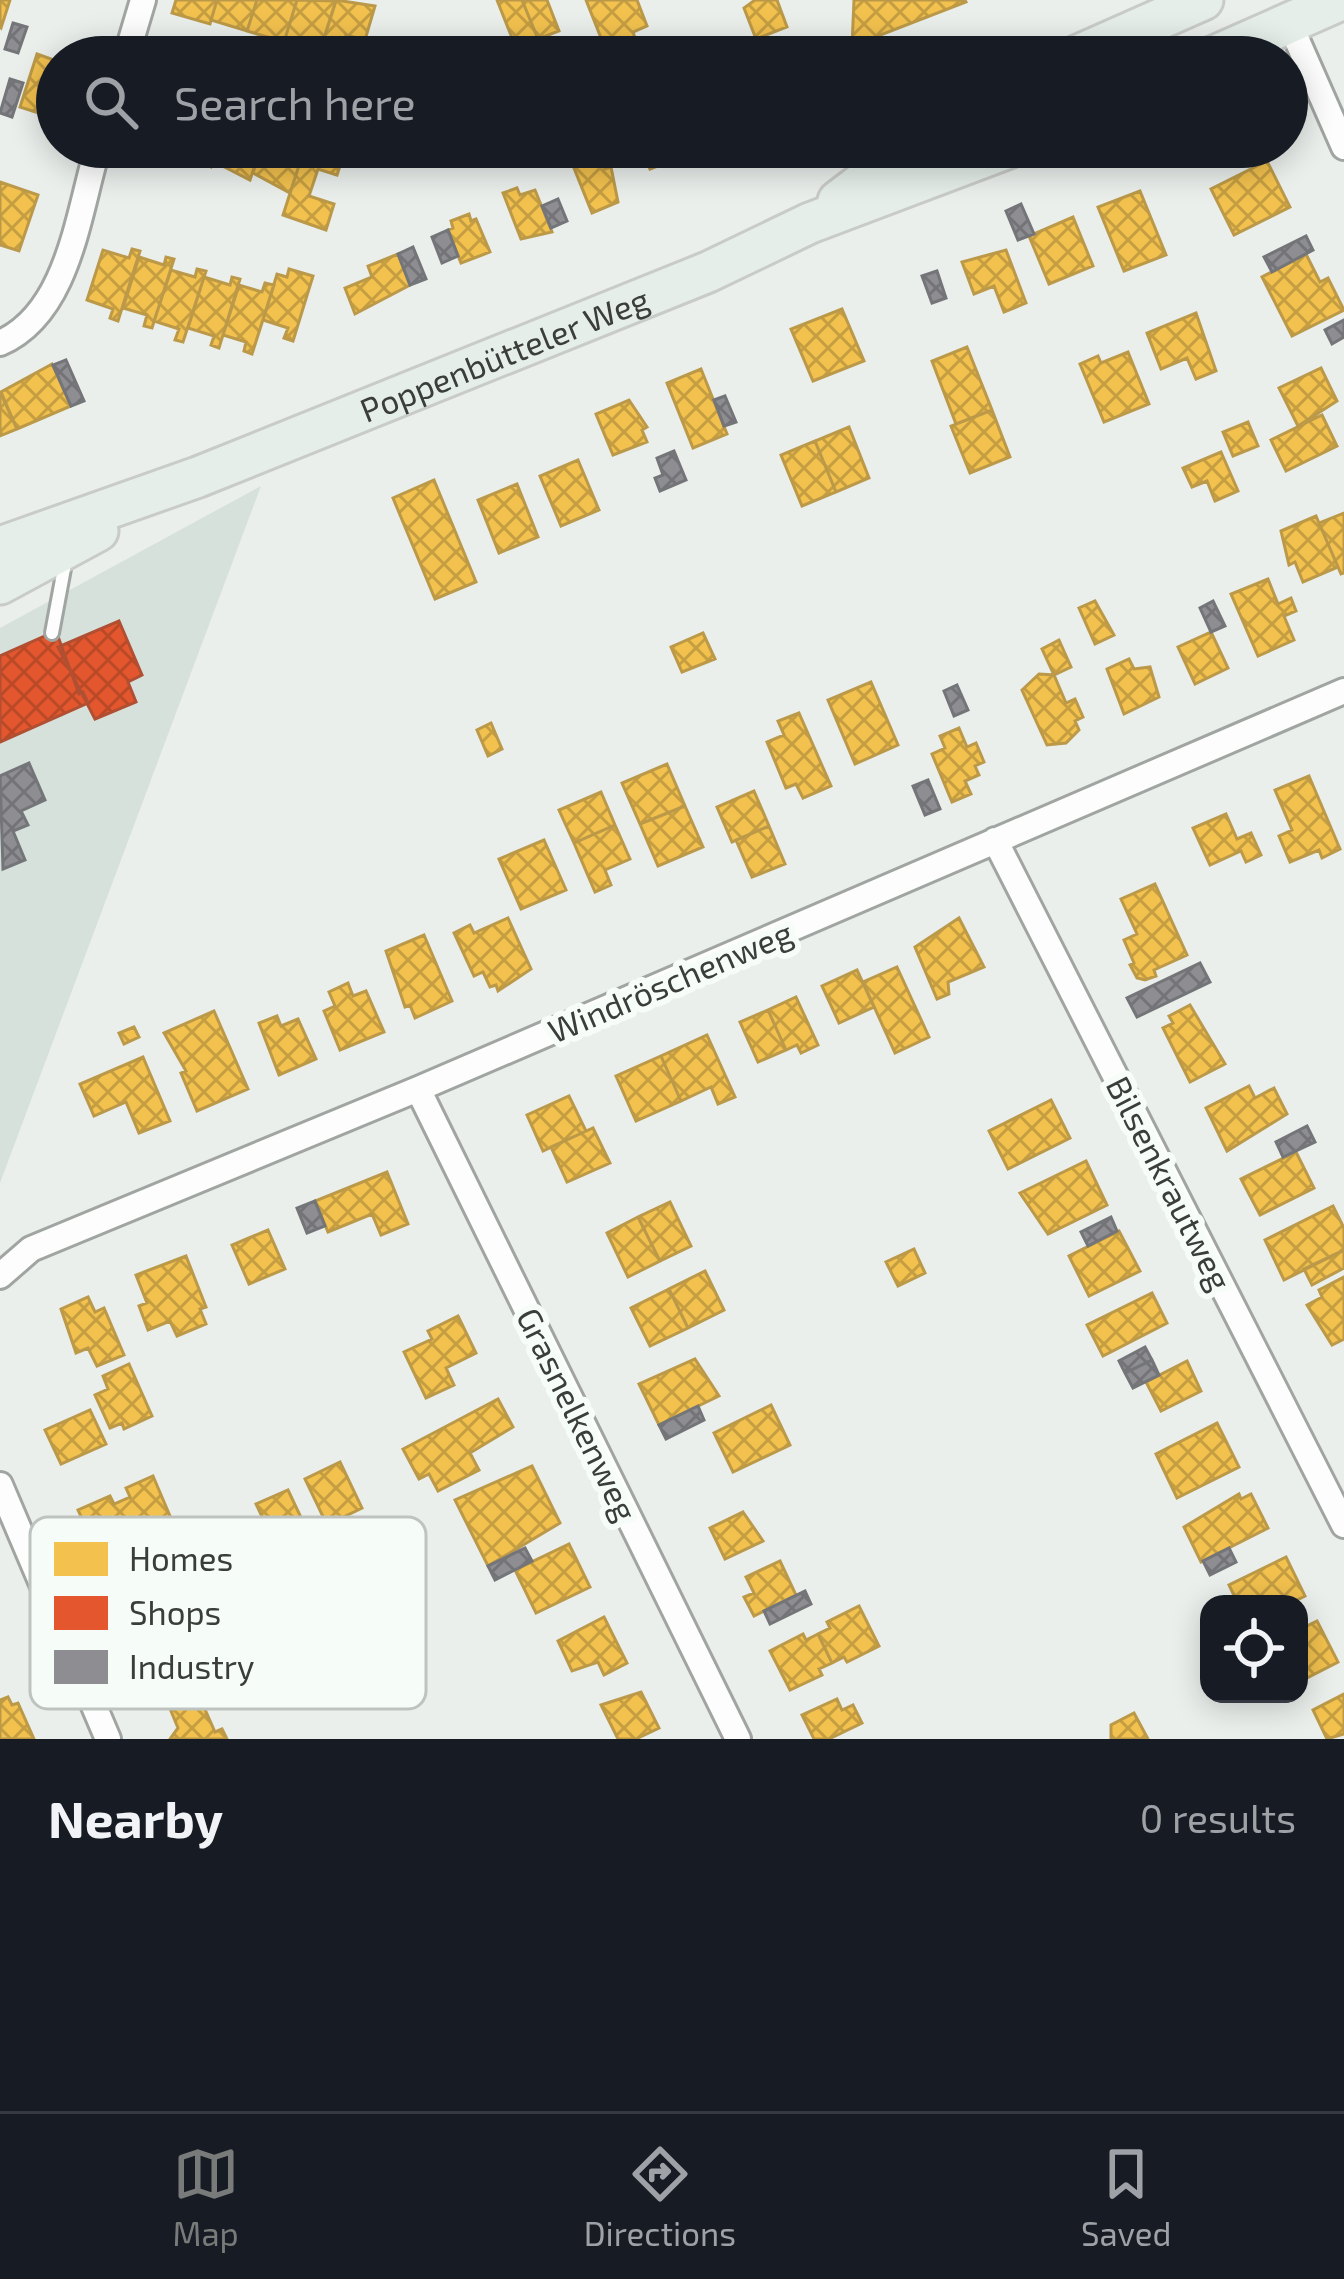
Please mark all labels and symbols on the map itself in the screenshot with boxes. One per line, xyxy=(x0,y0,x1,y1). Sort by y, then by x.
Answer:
street label: Poppenbütteler Weg xyxy=(354,278,654,430)
street label: Windröschenweg xyxy=(542,912,798,1050)
street label: Bilsenkrautweg xyxy=(1099,1069,1241,1297)
street label: Grasnelkenweg xyxy=(509,1301,647,1527)
legend xyxy=(30,1517,426,1709)
text: Homes xyxy=(129,1538,233,1578)
text: Shops xyxy=(129,1592,221,1632)
text: Industry xyxy=(129,1646,255,1686)

